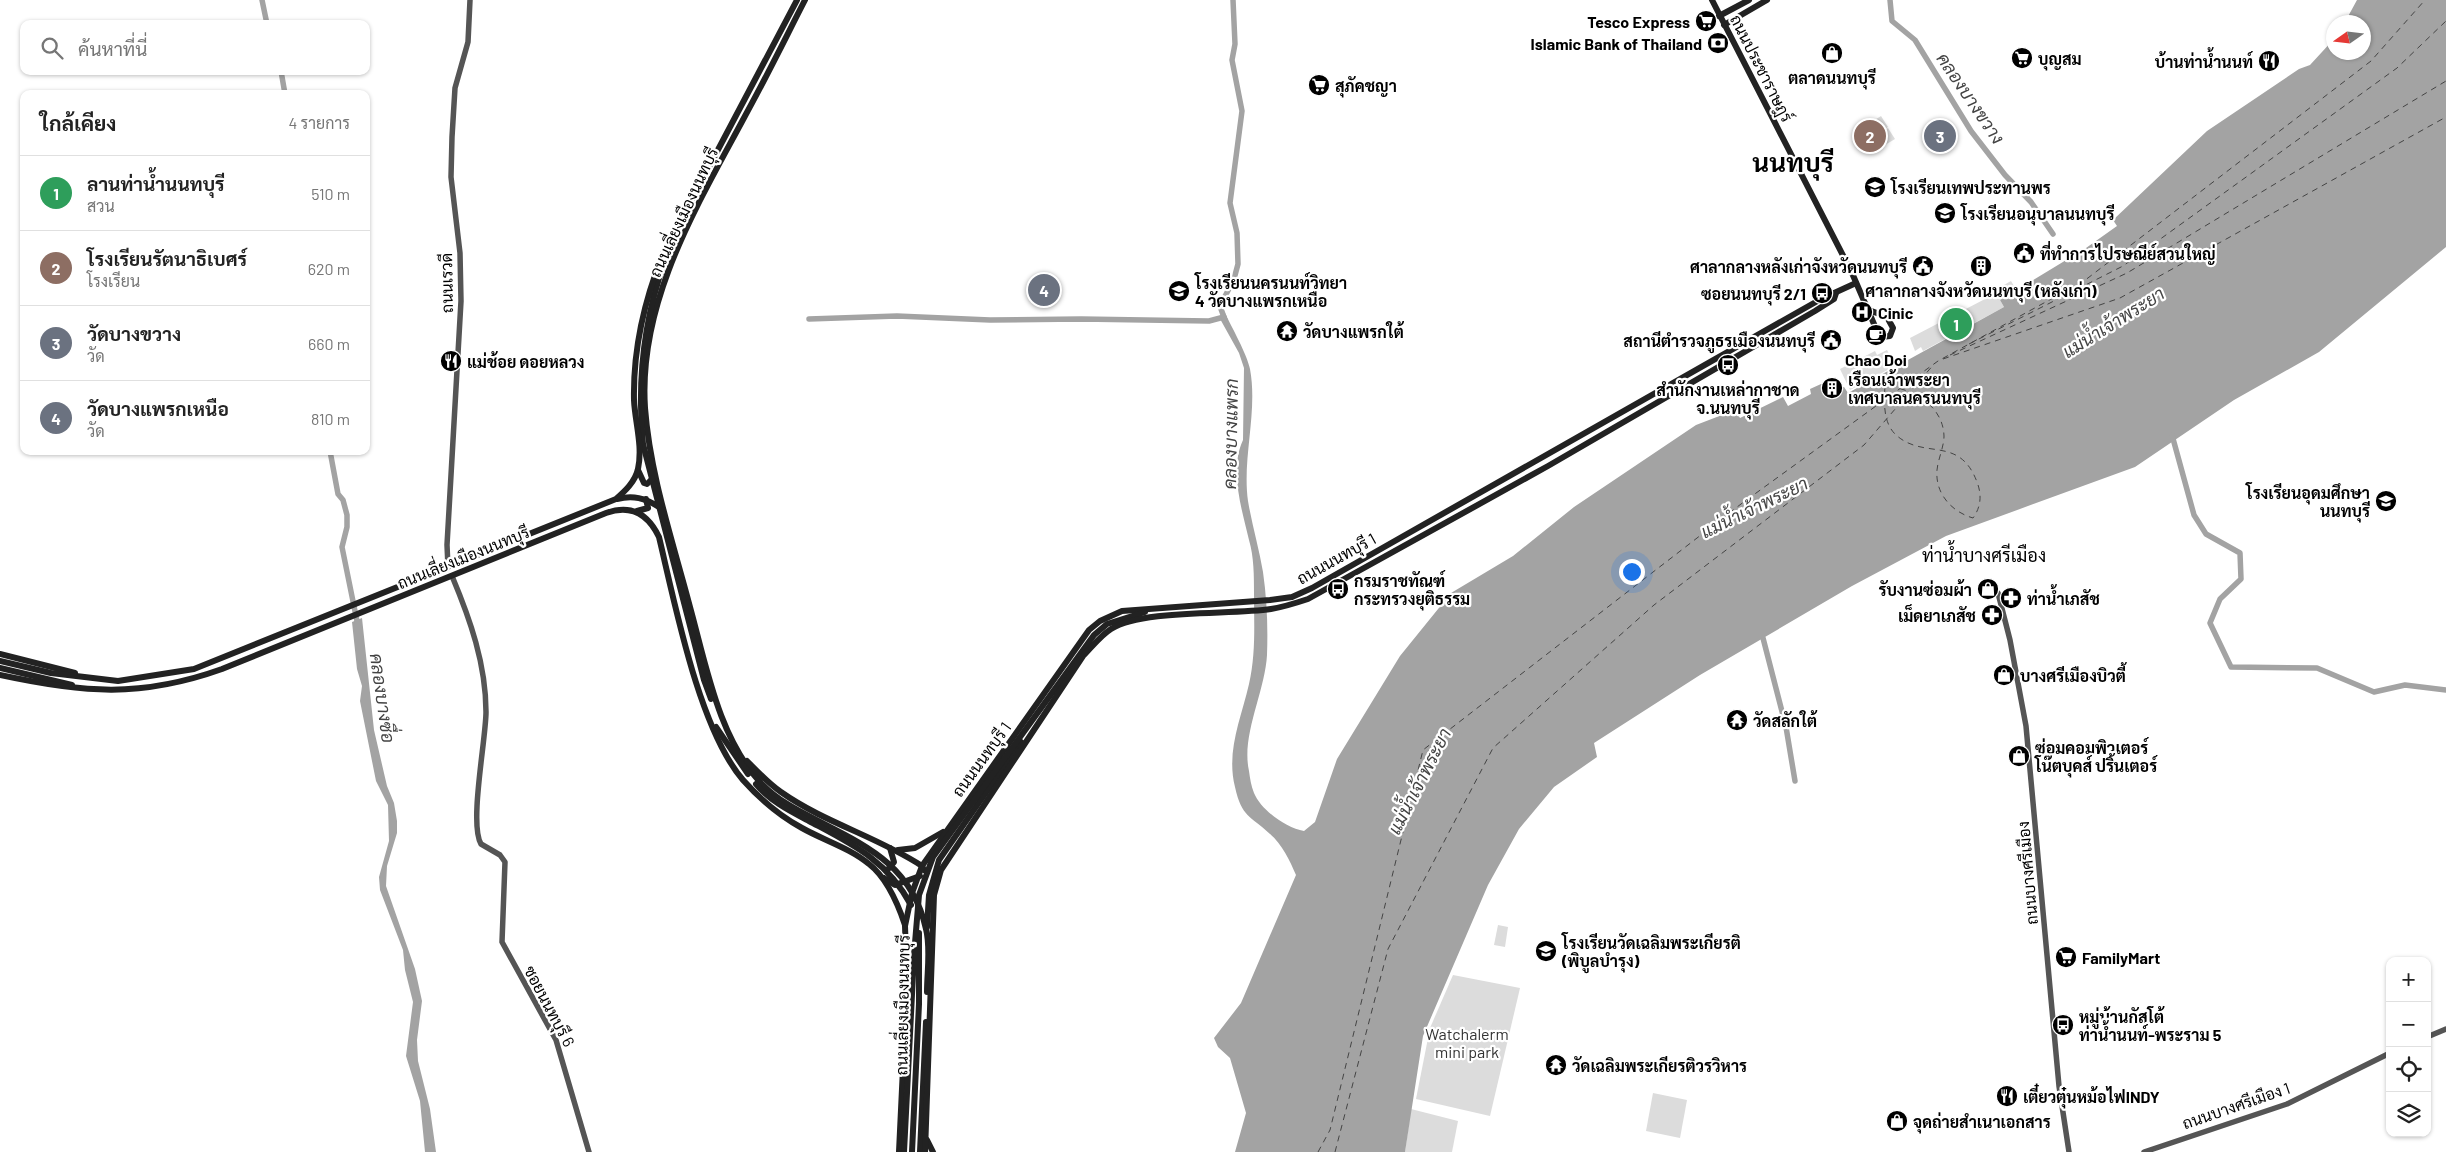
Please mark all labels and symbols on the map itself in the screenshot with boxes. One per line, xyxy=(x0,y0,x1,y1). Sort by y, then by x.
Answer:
supermarket icon: Tesco Express xyxy=(1694,9,1718,33)
street label: ถนนประชาราษฎร์ xyxy=(1725,10,1799,126)
place label: Tesco Express xyxy=(1587,12,1690,31)
north arrow xyxy=(2326,15,2371,60)
bank icon: Islamic Bank of Thailand xyxy=(1706,31,1730,55)
place label: Islamic Bank of Thailand xyxy=(1531,34,1702,53)
shop icon: ตลาดนนทบุรี xyxy=(1820,41,1844,65)
supermarket icon: บุญสม xyxy=(2010,46,2034,70)
place label: บ้านท่าน้ำนนท์ xyxy=(2155,47,2254,71)
water label: คลองบางขวาง xyxy=(1932,48,2010,148)
place label: บุญสม xyxy=(2038,49,2082,71)
restaurant icon: บ้านท่าน้ำนนท์ xyxy=(2257,49,2281,73)
place label: ตลาดนนทบุรี xyxy=(1788,68,1876,90)
supermarket icon: สุภัคชญา xyxy=(1307,73,1331,97)
place label: สุภัคชญา xyxy=(1335,76,1397,98)
pin: 2 xyxy=(1854,117,1886,155)
pin: 3 xyxy=(1924,117,1956,155)
street label: ถนนเลี่ยงเมืองนนทบุรี xyxy=(641,142,724,281)
district label: นนทบุรี xyxy=(1752,146,1834,181)
school or university icon: โรงเรียนเทพประทานพร xyxy=(1863,175,1887,199)
place label: โรงเรียนเทพประทานพร xyxy=(1890,177,2051,197)
school or university icon: โรงเรียนอนุบาลนนทบุรี xyxy=(1933,201,1957,225)
place label: โรงเรียนอนุบาลนนทบุรี xyxy=(1960,203,2115,226)
place label: ที่ทำการไปรษณีย์สวนใหญ่ xyxy=(2040,240,2216,265)
public building icon: ที่ทำการไปรษณีย์สวนใหญ่ xyxy=(2012,241,2036,265)
street label: ถนนเรวดี xyxy=(435,253,456,313)
public building icon: ศาลากลางหลังเก่าจังหวัดนนทบุรี xyxy=(1911,254,1935,278)
building icon: ศาลากลางจังหวัดนนทบุรี (หลังเก่า) xyxy=(1969,254,1993,278)
place label: ศาลากลางหลังเก่าจังหวัดนนทบุรี xyxy=(1690,257,1908,279)
pin: 4 xyxy=(1028,271,1060,309)
place label: โรงเรียนนครนนท์วิทยา 4 วัดบางแพรกเหนือ xyxy=(1194,272,1347,310)
water label: แม่น้ำเจ้าพระยา xyxy=(2056,278,2168,362)
school or university icon: โรงเรียนนครนนท์วิทยา 4 วัดบางแพรกเหนือ xyxy=(1167,279,1191,303)
bus stop icon: ซอยนนทบุรี 2/1 xyxy=(1810,281,1834,305)
place label: ศาลากลางจังหวัดนนทบุรี (หลังเก่า) xyxy=(1865,281,2097,303)
place label: ซอยนนทบุรี 2/1 xyxy=(1701,284,1806,306)
hospital icon: Cinic xyxy=(1850,300,1874,324)
place label: Cinic xyxy=(1878,303,1914,322)
pin: 1 xyxy=(1940,305,1972,343)
temple icon: วัดบางแพรกใต้ xyxy=(1275,319,1299,343)
place label: วัดบางแพรกใต้ xyxy=(1303,321,1405,341)
cafe icon: Chao Doi xyxy=(1864,323,1888,347)
public building icon: สถานีตำรวจภูธรเมืองนนทบุรี xyxy=(1819,328,1843,352)
place label: สถานีตำรวจภูธรเมืองนนทบุรี xyxy=(1623,331,1816,354)
restaurant icon: แม่ช้อย ดอยหลวง xyxy=(439,349,463,373)
place label: Chao Doi xyxy=(1845,350,1907,369)
place label: แม่ช้อย ดอยหลวง xyxy=(467,351,585,371)
bus stop icon: สำนักงานเหล่ากาชาด จ.นนทบุรี xyxy=(1716,353,1740,377)
place label: เรือนเจ้าพระยา เทศบาลนครนนทบุรี xyxy=(1848,369,1981,410)
building icon: เรือนเจ้าพระยา เทศบาลนครนนทบุรี xyxy=(1820,376,1844,400)
water label: คลองบางแพรก xyxy=(1218,378,1242,490)
place label: สำนักงานเหล่ากาชาด จ.นนทบุรี xyxy=(1656,380,1800,420)
water label: แม่น้ำเจ้าพระยา xyxy=(1695,468,1811,542)
place label: โรงเรียนอุดมศึกษา นนทบุรี xyxy=(2245,482,2371,523)
school or university icon: โรงเรียนอุดมศึกษา นนทบุรี xyxy=(2374,489,2398,513)
street label: ถนนเลี่ยงเมืองนนทบุรี xyxy=(393,518,533,595)
street label: ถนนนนทบุรี 1 xyxy=(1293,528,1380,590)
district label: ท่าน้ำบางศรีเมือง xyxy=(1922,540,2046,566)
your location xyxy=(1619,559,1645,585)
place label: กรมราชทัณฑ์ กระทรวงยุติธรรม xyxy=(1354,570,1470,611)
bus stop icon: กรมราชทัณฑ์ กระทรวงยุติธรรม xyxy=(1326,577,1350,601)
shop icon: รับงานซ่อมผ้า xyxy=(1976,577,2000,601)
place label: รับงานซ่อมผ้า xyxy=(1878,579,1972,599)
place label: ท่าน้ำเภสัช xyxy=(2027,584,2100,608)
pharmacy icon: ท่าน้ำเภสัช xyxy=(1999,586,2023,610)
place label: เม็ดยาเภสัช xyxy=(1898,603,1976,625)
pharmacy icon: เม็ดยาเภสัช xyxy=(1980,603,2004,627)
water label: คลองบางซื่อ xyxy=(366,651,404,744)
place label: บางศรีเมืองบิวตี้ xyxy=(2020,662,2127,685)
shop icon: บางศรีเมืองบิวตี้ xyxy=(1992,663,2016,687)
temple icon: วัดสลักใต้ xyxy=(1725,708,1749,732)
place label: วัดสลักใต้ xyxy=(1753,710,1818,730)
street label: ถนนนนทบุรี 1 xyxy=(947,717,1017,802)
water label: แม่น้ำเจ้าพระยา xyxy=(1379,722,1455,838)
place label: ซ่อมคอมพิวเตอร์ โน๊ตบุคส์ ปริ้นเตอร์ xyxy=(2034,737,2158,778)
shop icon: ซ่อมคอมพิวเตอร์ โน๊ตบุคส์ ปริ้นเตอร์ xyxy=(2007,744,2031,768)
street label: ถนนบางศรีเมือง xyxy=(2012,820,2041,926)
place label: โรงเรียนวัดเฉลิมพระเกียรติ (พิบูลบำรุง) xyxy=(1561,932,1741,974)
street label: ถนนเลี่ยงเมืองนนทบุรี xyxy=(887,934,916,1076)
school or university icon: โรงเรียนวัดเฉลิมพระเกียรติ (พิบูลบำรุง) xyxy=(1534,939,1558,963)
supermarket icon: FamilyMart xyxy=(2054,945,2078,969)
place label: FamilyMart xyxy=(2082,948,2160,967)
street label: ซอยนนทบุรี 6 xyxy=(518,962,580,1051)
place label: หมู่บ้านกัสโต้ ท่าน้ำนนท์-พระราม 5 xyxy=(2079,1006,2222,1044)
bus stop icon: หมู่บ้านกัสโต้ ท่าน้ำนนท์-พระราม 5 xyxy=(2051,1013,2075,1037)
park label: Watchalerm mini park xyxy=(1425,1024,1509,1061)
temple icon: วัดเฉลิมพระเกียรติวรวิหาร xyxy=(1544,1053,1568,1077)
place label: วัดเฉลิมพระเกียรติวรวิหาร xyxy=(1572,1056,1747,1075)
street label: ถนนบางศรีเมือง 1 xyxy=(2179,1077,2292,1132)
place label: เตี๋ยวตุ๋นหม้อไฟINDY xyxy=(2023,1083,2160,1109)
restaurant icon: เตี๋ยวตุ๋นหม้อไฟINDY xyxy=(1995,1084,2019,1108)
shop icon: จุดถ่ายสำเนาเอกสาร xyxy=(1885,1109,1909,1133)
place label: จุดถ่ายสำเนาเอกสาร xyxy=(1913,1112,2051,1134)

